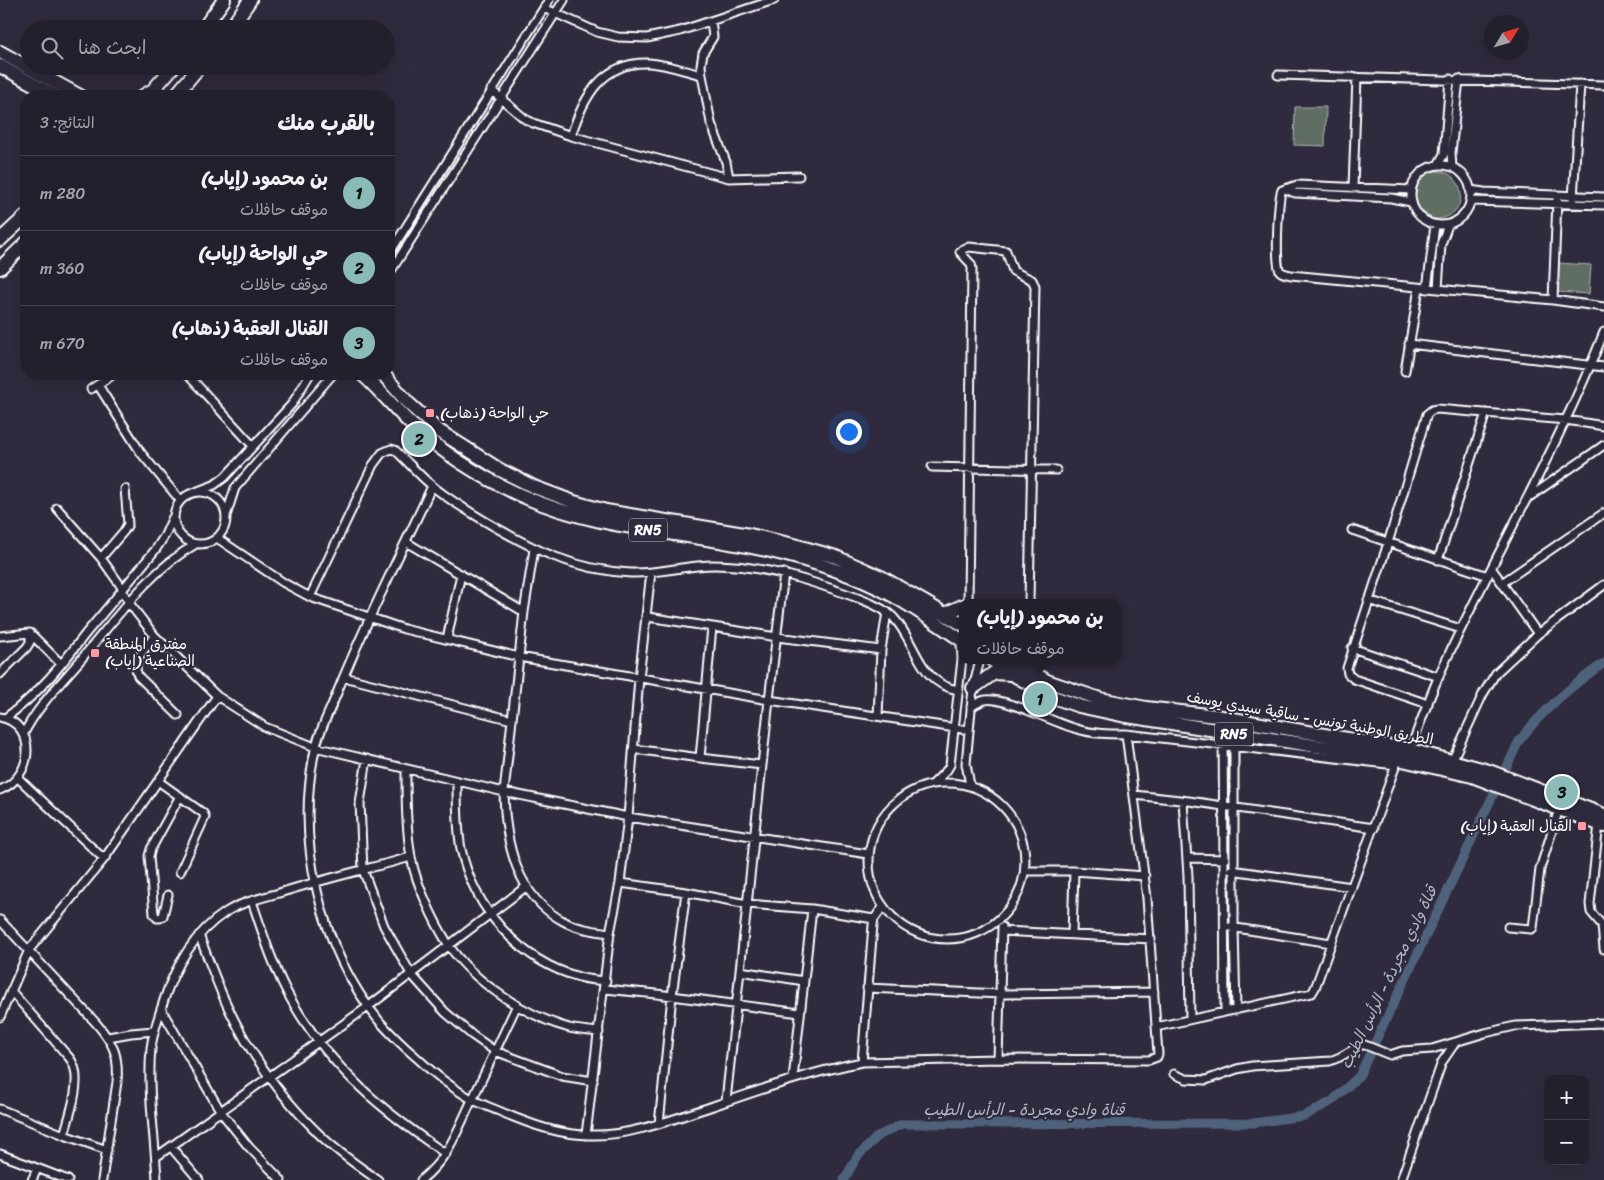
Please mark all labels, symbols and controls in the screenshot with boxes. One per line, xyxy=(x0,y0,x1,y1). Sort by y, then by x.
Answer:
north arrow xyxy=(1484,15,1529,60)
search box xyxy=(20,20,395,75)
text: ابحث هنا xyxy=(78,31,146,64)
icon: search xyxy=(38,34,66,62)
text: بالقرب منك xyxy=(277,104,375,142)
text: النتائج: 3 xyxy=(40,108,95,137)
text: بن محمود (إياب) xyxy=(201,162,328,195)
text: 280 m xyxy=(40,179,85,208)
text: 1 xyxy=(356,179,362,208)
text: موقف حافلات xyxy=(240,195,328,224)
text: حي الواحة (إياب) xyxy=(198,237,328,270)
text: 360 m xyxy=(40,254,84,283)
text: 2 xyxy=(354,254,364,283)
text: موقف حافلات xyxy=(240,270,328,299)
text: القنال العقبة (ذهاب) xyxy=(172,312,328,345)
text: 670 m xyxy=(40,329,85,358)
text: 3 xyxy=(355,329,363,358)
text: موقف حافلات xyxy=(240,345,328,374)
place label: حي الواحة (ذهاب) xyxy=(440,400,549,426)
marker: حي الواحة (ذهاب) xyxy=(424,407,436,419)
your location xyxy=(836,419,862,445)
pin: 2 xyxy=(403,420,435,458)
road number: RN5 xyxy=(629,518,667,542)
popup xyxy=(959,599,1121,664)
text: بن محمود (إياب) xyxy=(977,601,1103,634)
place label: مفترق المنطقة الصناعية (إياب) xyxy=(105,631,195,674)
text: موقف حافلات xyxy=(977,634,1064,663)
marker: مفترق المنطقة الصناعية (إياب) xyxy=(89,647,101,659)
pin: 1 xyxy=(1024,680,1056,718)
street label: الطريق الوطنية تونس - ساقية سيدي يوسف xyxy=(1185,683,1435,753)
road number: RN5 xyxy=(1215,722,1253,746)
pin: 3 xyxy=(1546,773,1578,811)
place label: القنال العقبة (إياب) xyxy=(1460,813,1572,839)
marker: القنال العقبة (إياب) xyxy=(1576,820,1588,832)
water label: قناة وادي مجردة - الرأس الطيب xyxy=(1331,879,1446,1074)
map controls xyxy=(1544,1075,1589,1165)
button: + xyxy=(1544,1075,1589,1120)
water label: قناة وادي مجردة - الرأس الطيب xyxy=(923,1095,1126,1124)
button: − xyxy=(1544,1120,1589,1165)

